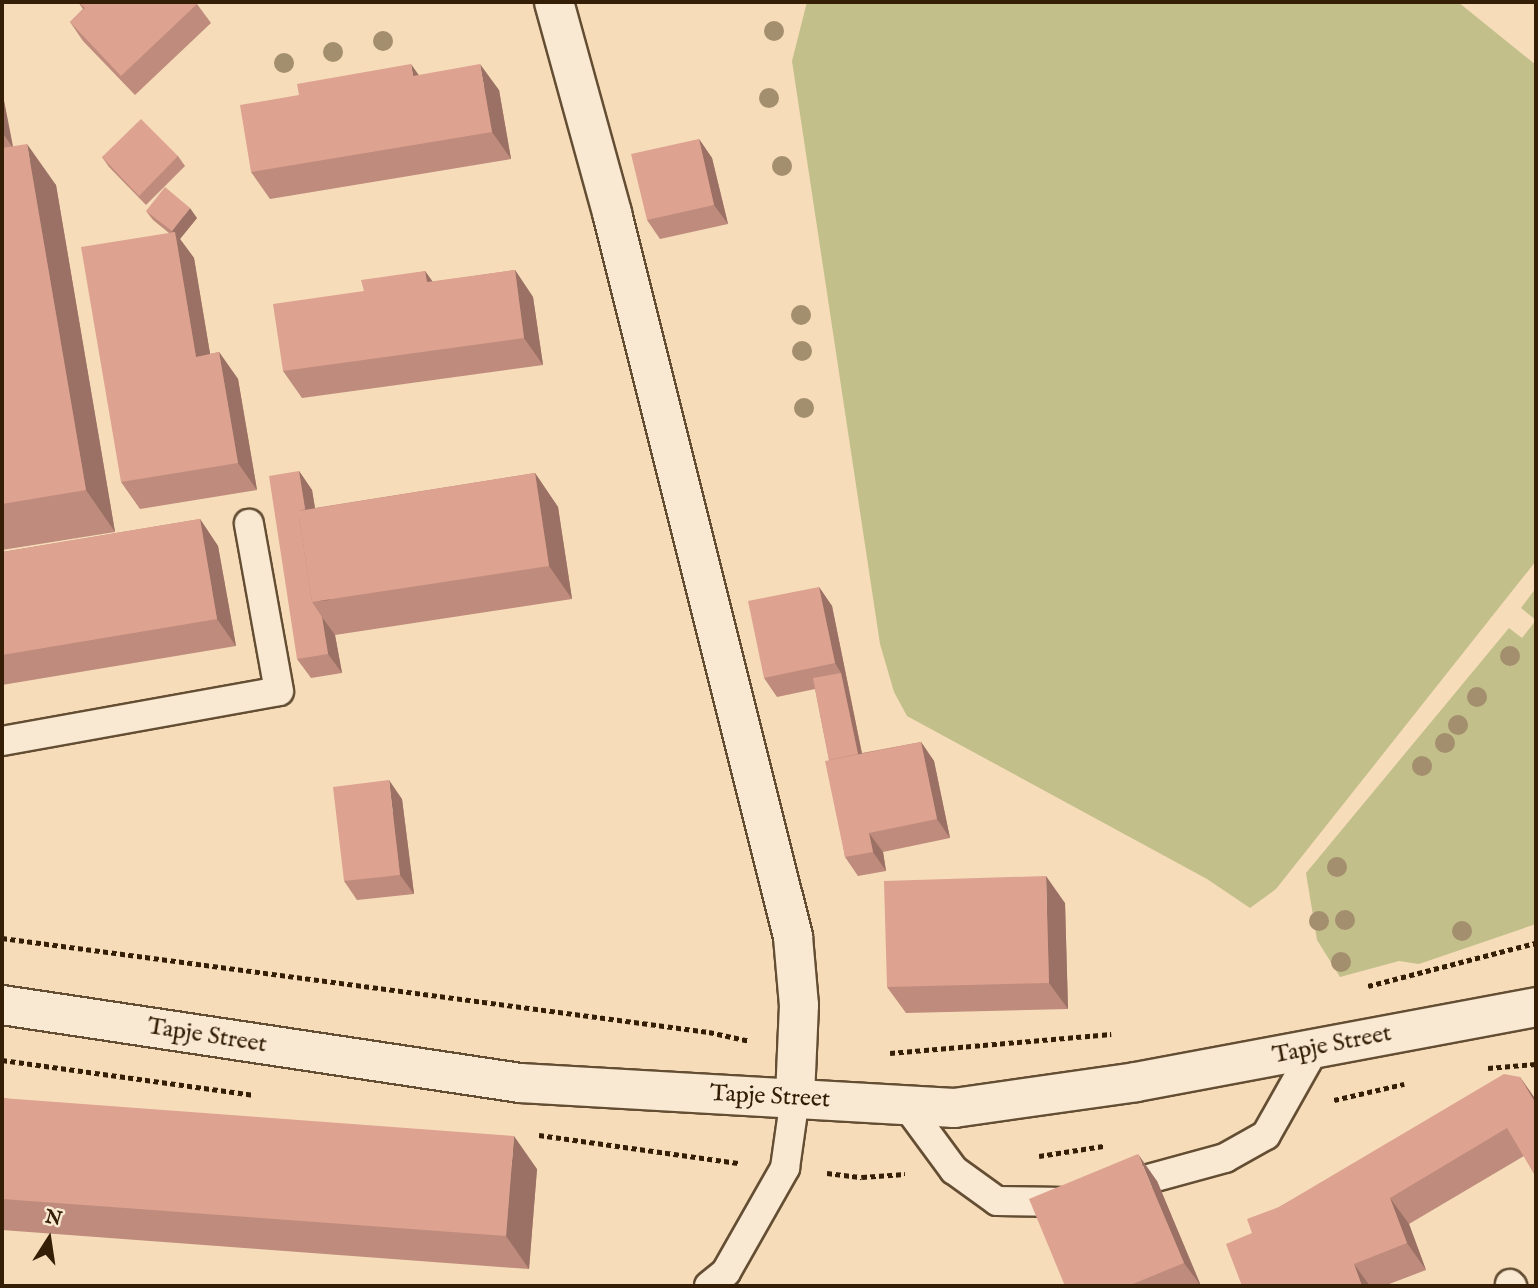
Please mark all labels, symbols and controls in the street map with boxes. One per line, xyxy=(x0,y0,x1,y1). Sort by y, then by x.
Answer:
street label: Tapje Street xyxy=(145,1012,269,1060)
street label: Tapje Street xyxy=(1270,1019,1394,1071)
street label: Tapje Street xyxy=(709,1079,831,1115)
north arrow xyxy=(14,1204,84,1274)
text: N xyxy=(43,1205,64,1232)

